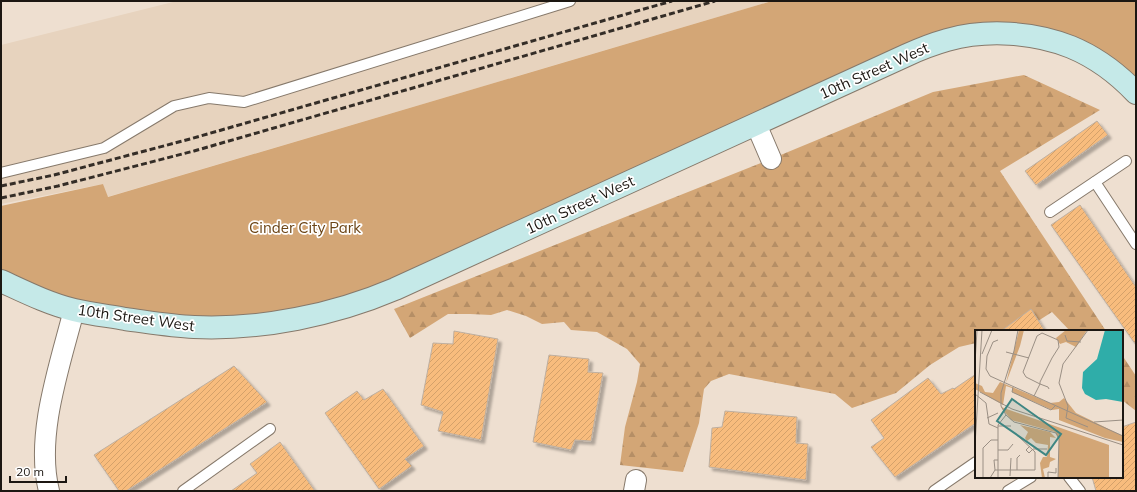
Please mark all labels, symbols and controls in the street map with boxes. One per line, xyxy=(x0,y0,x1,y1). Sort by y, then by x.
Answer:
street label: 10th Street West xyxy=(816,38,932,103)
street label: 10th Street West xyxy=(522,171,637,238)
park label: Cinder City Park xyxy=(249,218,361,237)
street label: 10th Street West xyxy=(76,300,196,335)
inset map xyxy=(975,330,1123,478)
scale bar xyxy=(10,458,66,484)
text: 20 m xyxy=(16,464,44,479)

